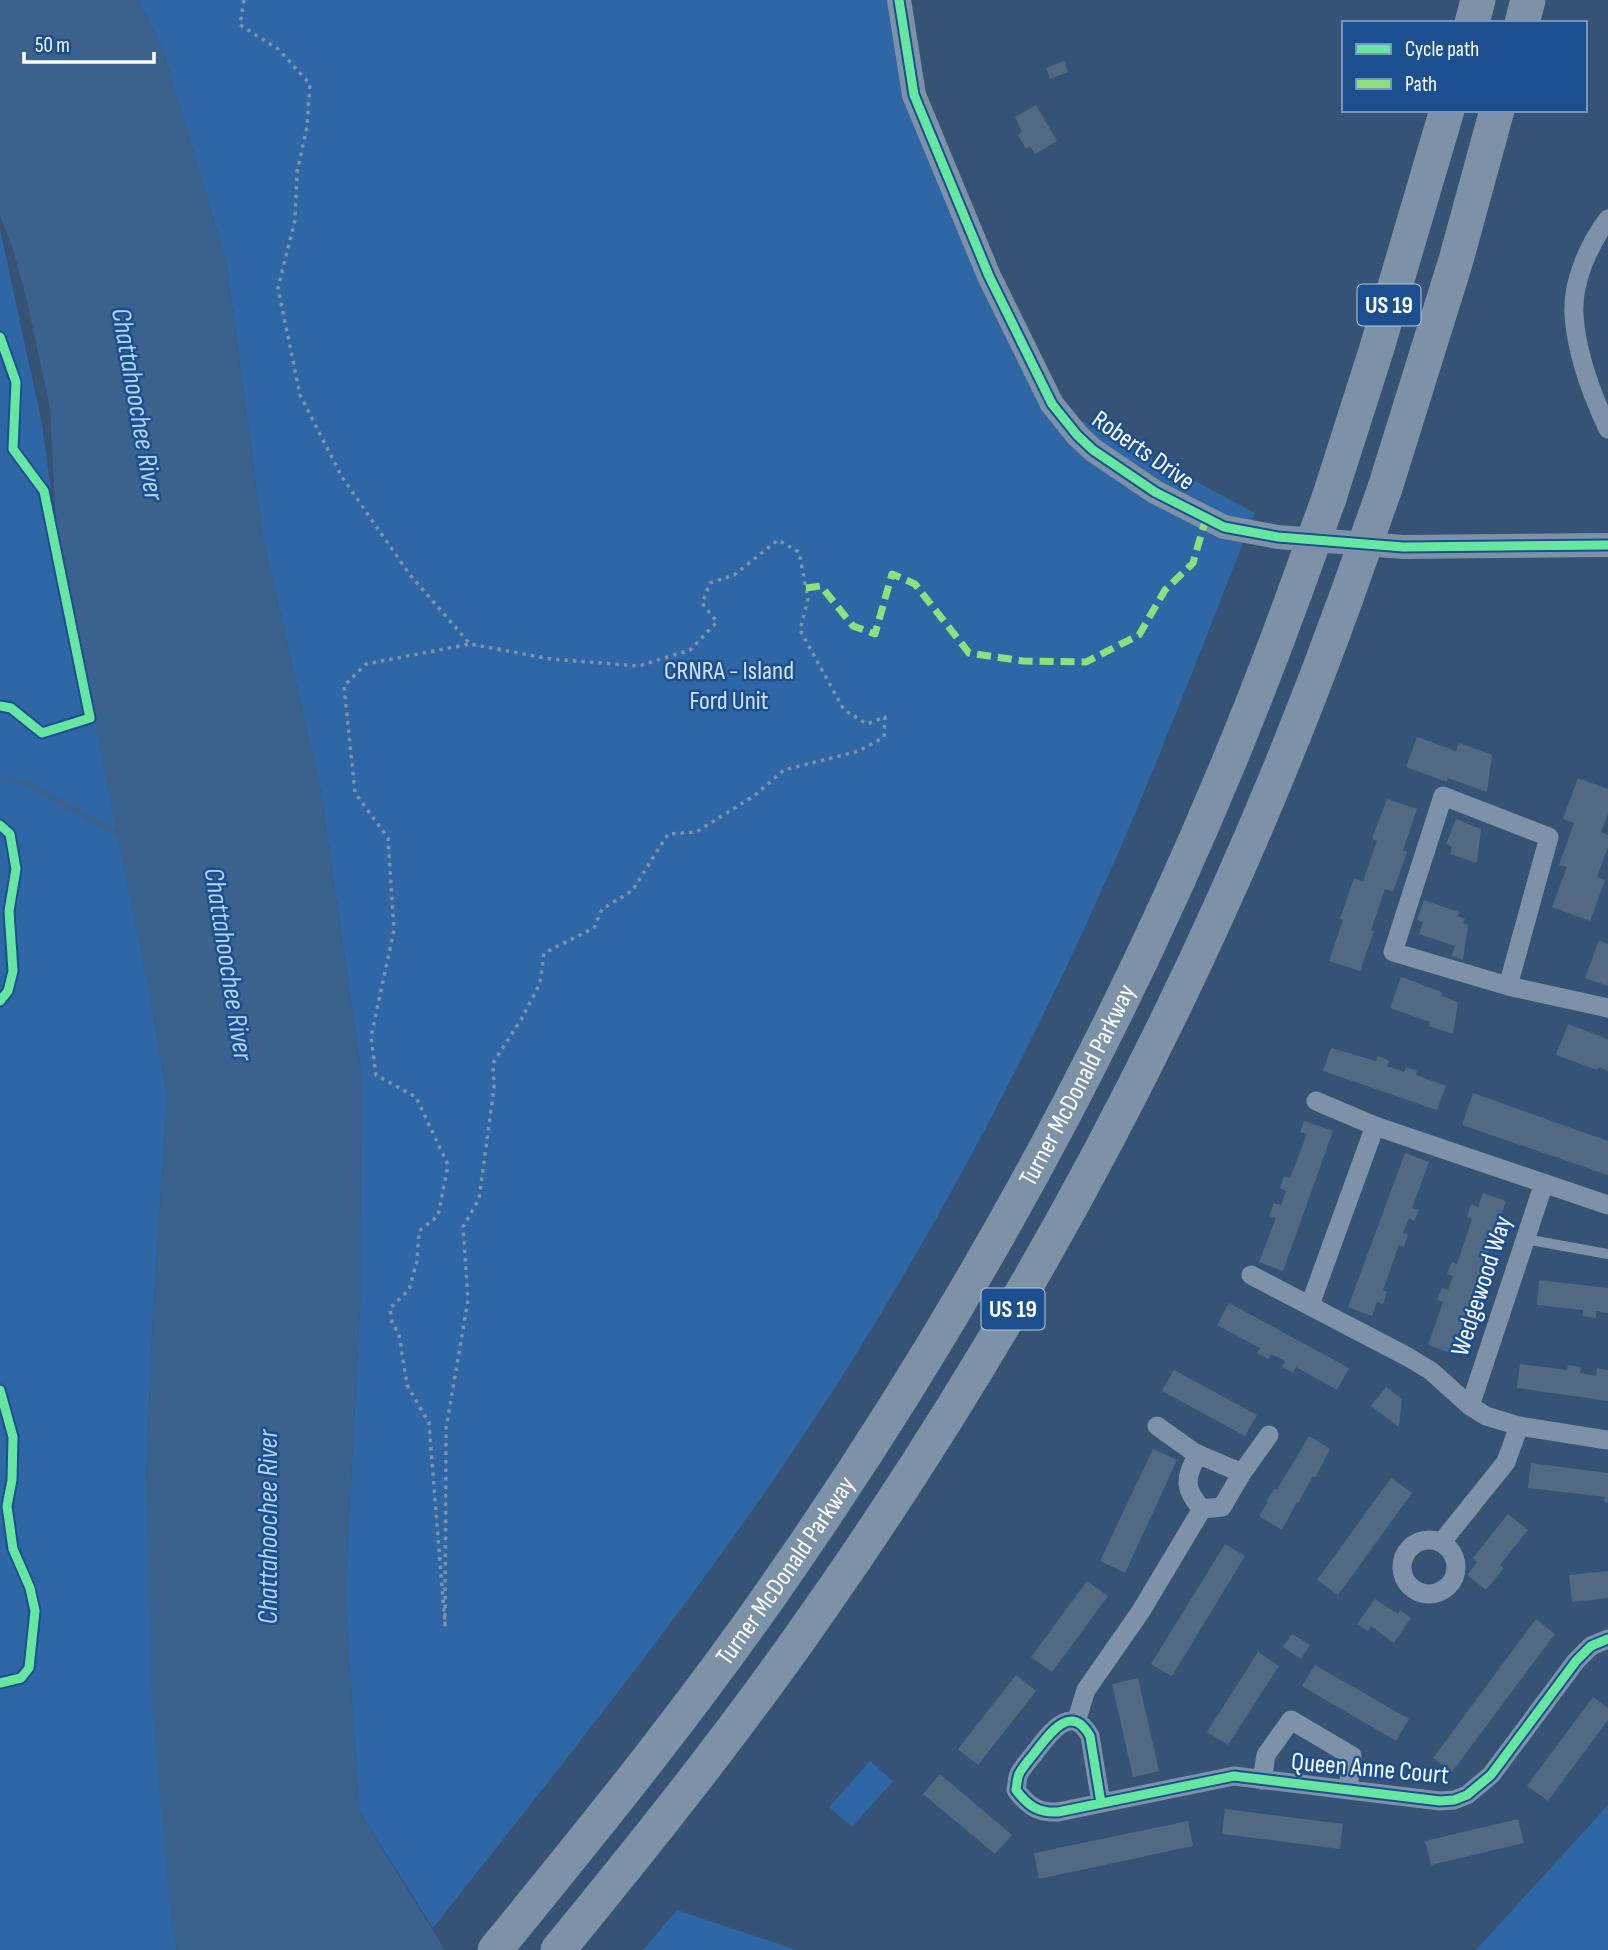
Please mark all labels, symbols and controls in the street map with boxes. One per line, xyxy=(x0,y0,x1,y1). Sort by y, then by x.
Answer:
scale bar xyxy=(24,21,154,65)
legend xyxy=(1342,21,1587,112)
text: 50 m xyxy=(35,33,70,58)
text: Cycle path xyxy=(1405,37,1479,62)
text: Path xyxy=(1405,72,1437,97)
road number: US 19 xyxy=(1358,284,1420,326)
water label: Chattahoochee River xyxy=(104,305,170,504)
street label: Roberts Drive xyxy=(1086,404,1200,498)
park label: CRNRA - Island Ford Unit xyxy=(664,656,794,717)
water label: Chattahoochee River xyxy=(196,865,260,1064)
street label: Turner McDonald Parkway xyxy=(1013,979,1142,1192)
street label: Wedgewood Way xyxy=(1445,1212,1519,1360)
road number: US 19 xyxy=(982,1288,1044,1330)
water label: Chattahoochee River xyxy=(252,1429,285,1624)
street label: Turner McDonald Parkway xyxy=(709,1470,862,1671)
street label: Queen Anne Court xyxy=(1290,1747,1450,1791)

